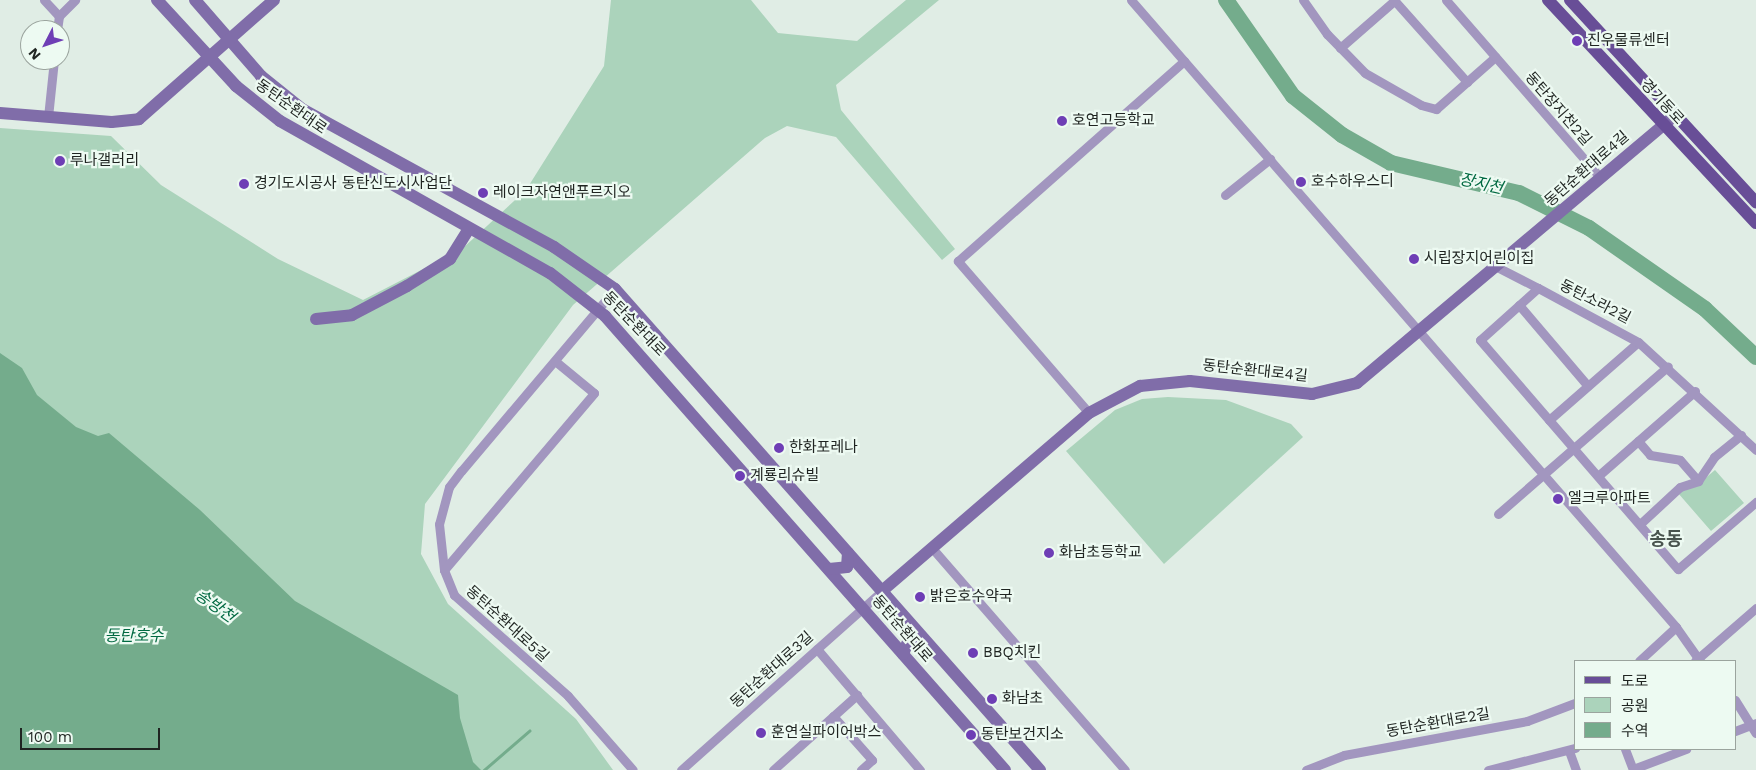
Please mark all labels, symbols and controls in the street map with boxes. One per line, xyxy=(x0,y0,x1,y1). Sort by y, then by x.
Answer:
north arrow xyxy=(20,20,70,70)
place label: 진우물류센터 xyxy=(1587,32,1670,50)
marker: 진우물류센터 xyxy=(1571,35,1583,47)
text: N xyxy=(25,45,44,63)
street label: 동탄장지천2길 xyxy=(1521,69,1595,149)
street label: 동탄순환대로 xyxy=(252,76,330,138)
street label: 경기동로 xyxy=(1637,76,1687,128)
place label: 호연고등학교 xyxy=(1072,112,1155,130)
marker: 호연고등학교 xyxy=(1056,115,1068,127)
street label: 동탄순환대로4길 xyxy=(1541,128,1633,210)
place label: 루나갤러리 xyxy=(70,152,139,170)
marker: 루나갤러리 xyxy=(54,155,66,167)
water label: 장지천 xyxy=(1457,170,1505,198)
place label: 호수하우스디 xyxy=(1311,173,1394,191)
place label: 경기도시공사 동탄신도시사업단 xyxy=(254,175,452,193)
marker: 호수하우스디 xyxy=(1295,176,1307,188)
marker: 경기도시공사 동탄신도시사업단 xyxy=(238,178,250,190)
place label: 레이크자연앤푸르지오 xyxy=(493,184,631,202)
marker: 레이크자연앤푸르지오 xyxy=(477,187,489,199)
place label: 시립장지어린이집 xyxy=(1424,250,1534,268)
marker: 시립장지어린이집 xyxy=(1408,253,1420,265)
street label: 동탄소라2길 xyxy=(1556,276,1634,328)
street label: 동탄순환대로 xyxy=(599,288,669,360)
street label: 동탄순환대로4길 xyxy=(1201,357,1309,385)
place label: 한화포레나 xyxy=(789,439,858,457)
marker: 한화포레나 xyxy=(773,442,785,454)
place label: 계룡리슈빌 xyxy=(750,467,819,485)
marker: 계룡리슈빌 xyxy=(734,470,746,482)
place label: 엘크루아파트 xyxy=(1568,490,1651,508)
marker: 엘크루아파트 xyxy=(1552,493,1564,505)
district label: 송동 xyxy=(1649,528,1683,550)
place label: 화남초등학교 xyxy=(1059,544,1142,562)
marker: 화남초등학교 xyxy=(1043,547,1055,559)
street label: 동탄순환대로5길 xyxy=(462,582,552,666)
water label: 송방천 xyxy=(191,585,239,627)
place label: 밝은호수약국 xyxy=(930,588,1013,606)
marker: 밝은호수약국 xyxy=(914,591,926,603)
street label: 동탄순환대로 xyxy=(868,592,936,666)
water label: 동탄호수 xyxy=(105,626,163,646)
street label: 동탄순환대로3길 xyxy=(727,628,817,712)
place label: BBQ치킨 xyxy=(983,644,1041,662)
marker: BBQ치킨 xyxy=(967,647,979,659)
legend xyxy=(1574,660,1736,750)
text: 도로 xyxy=(1621,672,1649,690)
place label: 화남초 xyxy=(1002,690,1043,708)
marker: 화남초 xyxy=(986,693,998,705)
text: 공원 xyxy=(1621,697,1649,715)
street label: 동탄순환대로2길 xyxy=(1385,705,1491,741)
scale bar xyxy=(22,718,162,750)
text: 수역 xyxy=(1621,722,1649,740)
place label: 훈연실파이어박스 xyxy=(771,724,881,742)
place label: 동탄보건지소 xyxy=(981,726,1064,744)
marker: 훈연실파이어박스 xyxy=(755,727,767,739)
text: 100 m xyxy=(28,728,72,746)
marker: 동탄보건지소 xyxy=(965,729,977,741)

